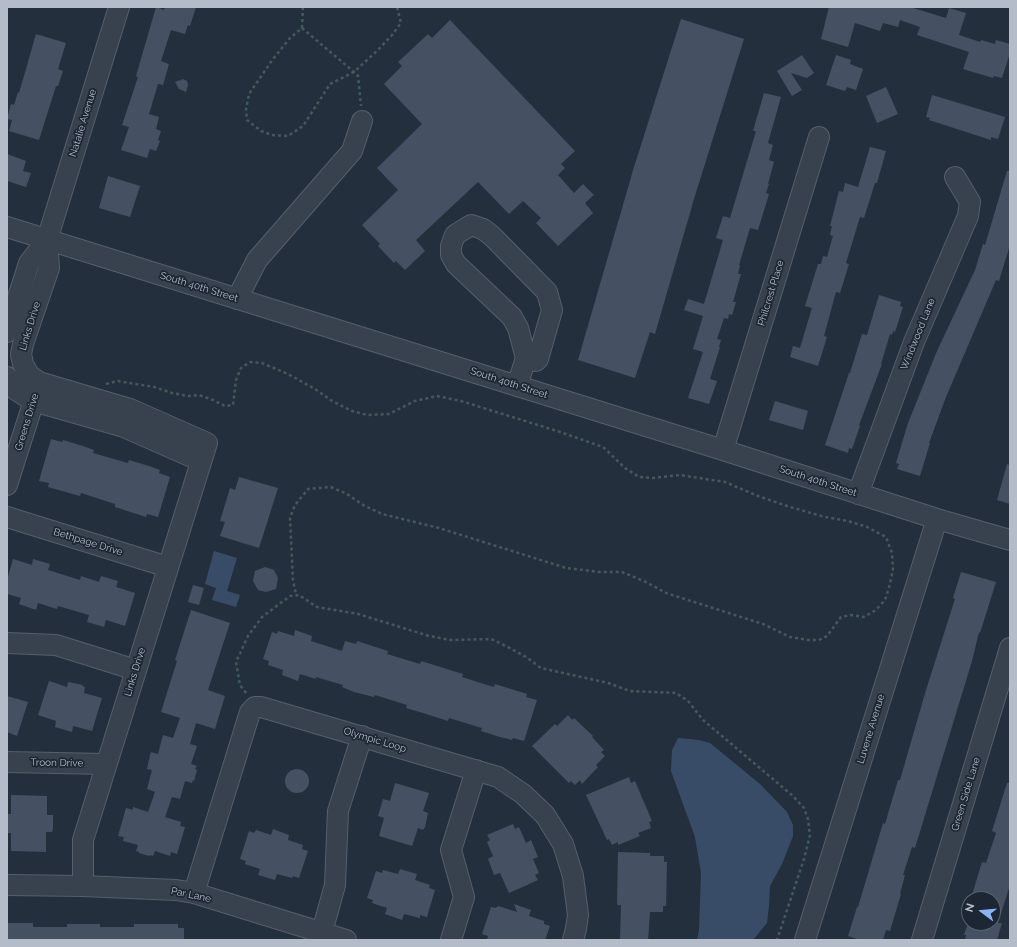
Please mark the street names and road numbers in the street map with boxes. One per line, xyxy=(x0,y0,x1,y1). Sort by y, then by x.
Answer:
street label: Natalie Avenue xyxy=(67,88,99,158)
street label: Philcrest Place xyxy=(755,259,787,327)
street label: South 40th Street xyxy=(159,269,239,305)
street label: Windwood Lane xyxy=(898,296,938,372)
street label: Links Drive xyxy=(17,300,43,352)
street label: South 40th Street xyxy=(469,365,549,401)
street label: Greens Drive xyxy=(13,392,41,452)
street label: South 40th Street xyxy=(778,463,858,499)
street label: Bethpage Drive xyxy=(52,526,124,558)
street label: Links Drive xyxy=(122,646,148,698)
street label: Luvene Avenue xyxy=(855,693,887,765)
street label: Olympic Loop xyxy=(342,725,408,755)
street label: Green Side Lane xyxy=(949,756,983,832)
street label: Troon Drive xyxy=(31,757,83,769)
street label: Par Lane xyxy=(170,885,212,905)

